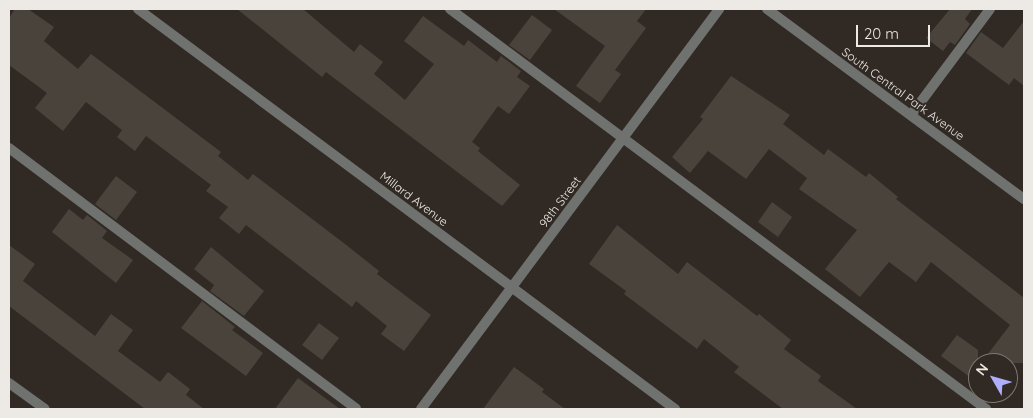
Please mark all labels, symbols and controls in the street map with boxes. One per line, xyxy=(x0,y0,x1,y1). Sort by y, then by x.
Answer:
scale bar xyxy=(858,15,932,47)
text: 20 m xyxy=(864,24,899,43)
street label: South Central Park Avenue xyxy=(839,45,967,143)
street label: Millard Avenue xyxy=(377,169,451,229)
street label: 98th Street xyxy=(536,174,584,230)
north arrow xyxy=(968,353,1018,403)
text: N xyxy=(972,360,992,379)

